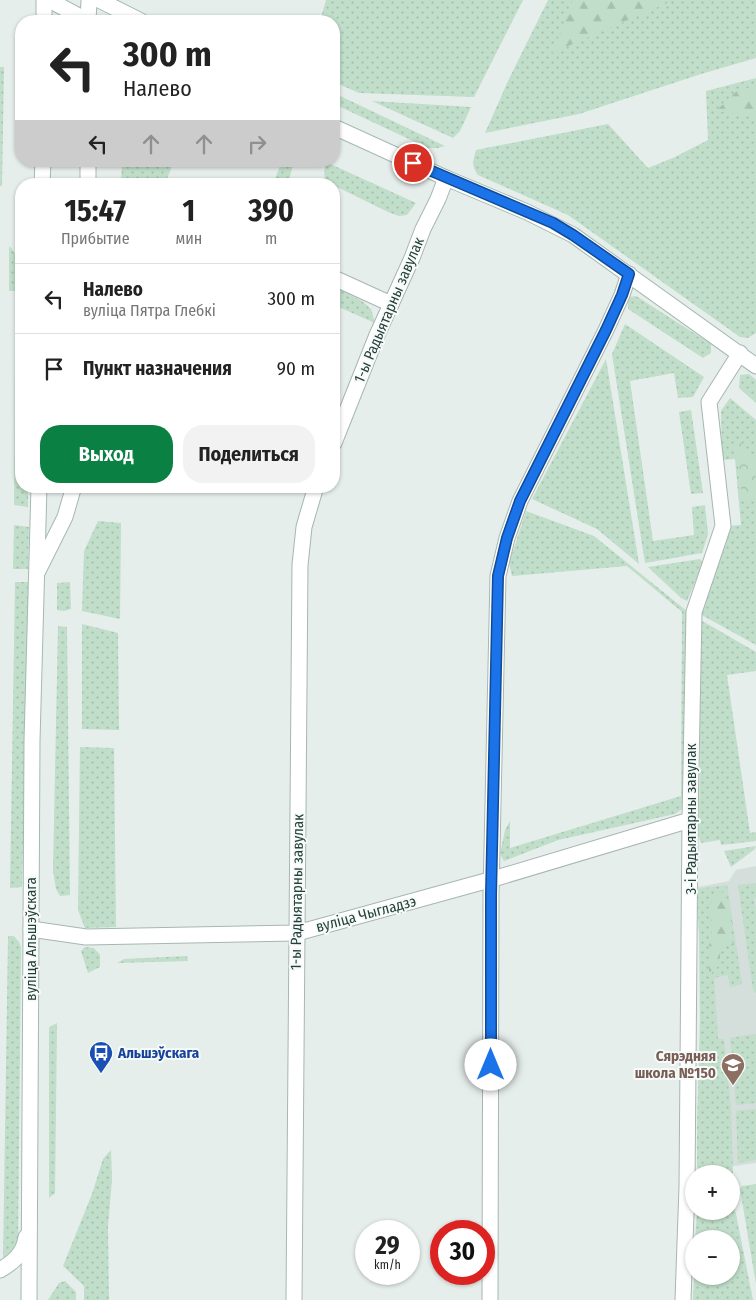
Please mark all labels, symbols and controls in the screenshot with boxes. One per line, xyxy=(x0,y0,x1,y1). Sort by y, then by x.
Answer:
text: 300 m xyxy=(123,33,212,75)
icon: left xyxy=(40,35,105,100)
text: Налево xyxy=(123,75,192,102)
icon: left xyxy=(84,130,112,158)
icon: ahead xyxy=(137,130,165,158)
icon: ahead xyxy=(190,130,218,158)
icon: right xyxy=(243,130,271,158)
pin xyxy=(392,142,434,184)
icon: arrive xyxy=(399,149,427,177)
text: 15:47 xyxy=(64,193,126,229)
text: 1 xyxy=(183,193,195,229)
text: 390 xyxy=(248,193,294,229)
text: Прибытие xyxy=(61,229,130,248)
text: мин xyxy=(176,229,202,248)
text: m xyxy=(265,229,277,248)
street label: 1-ы Радыятарны завулак xyxy=(350,234,428,386)
text: Налево xyxy=(83,278,143,301)
icon: left xyxy=(40,285,68,313)
text: 300 m xyxy=(268,287,315,310)
text: вуліца Пятра Глебкі xyxy=(83,301,216,320)
icon: arrive xyxy=(40,355,68,383)
text: Пункт назначения xyxy=(83,357,232,380)
text: 90 m xyxy=(277,357,315,380)
button: Выход xyxy=(40,425,173,483)
button: Поделиться xyxy=(183,425,315,483)
street label: 3-і Радыятарны завулак xyxy=(682,743,700,895)
street label: 1-ы Радыятарны завулак xyxy=(287,814,307,970)
street label: вуліца Альшэўскага xyxy=(22,877,40,1001)
street label: вуліца Чыгладзэ xyxy=(314,892,418,936)
position arrow xyxy=(464,1038,516,1090)
bus stop icon: Альшэўскага xyxy=(88,1040,114,1074)
place label: Альшэўскага xyxy=(117,1044,200,1062)
place label: Сярэдняя школа №150 xyxy=(635,1047,716,1082)
school or university icon: Сярэдняя школа №150 xyxy=(720,1052,746,1086)
map controls xyxy=(685,1165,740,1285)
button: + xyxy=(685,1165,740,1220)
speed limit sign: 30 xyxy=(430,1220,495,1285)
button: − xyxy=(685,1230,740,1285)
text: 29 xyxy=(375,1231,400,1261)
text: km/h xyxy=(374,1258,401,1272)

